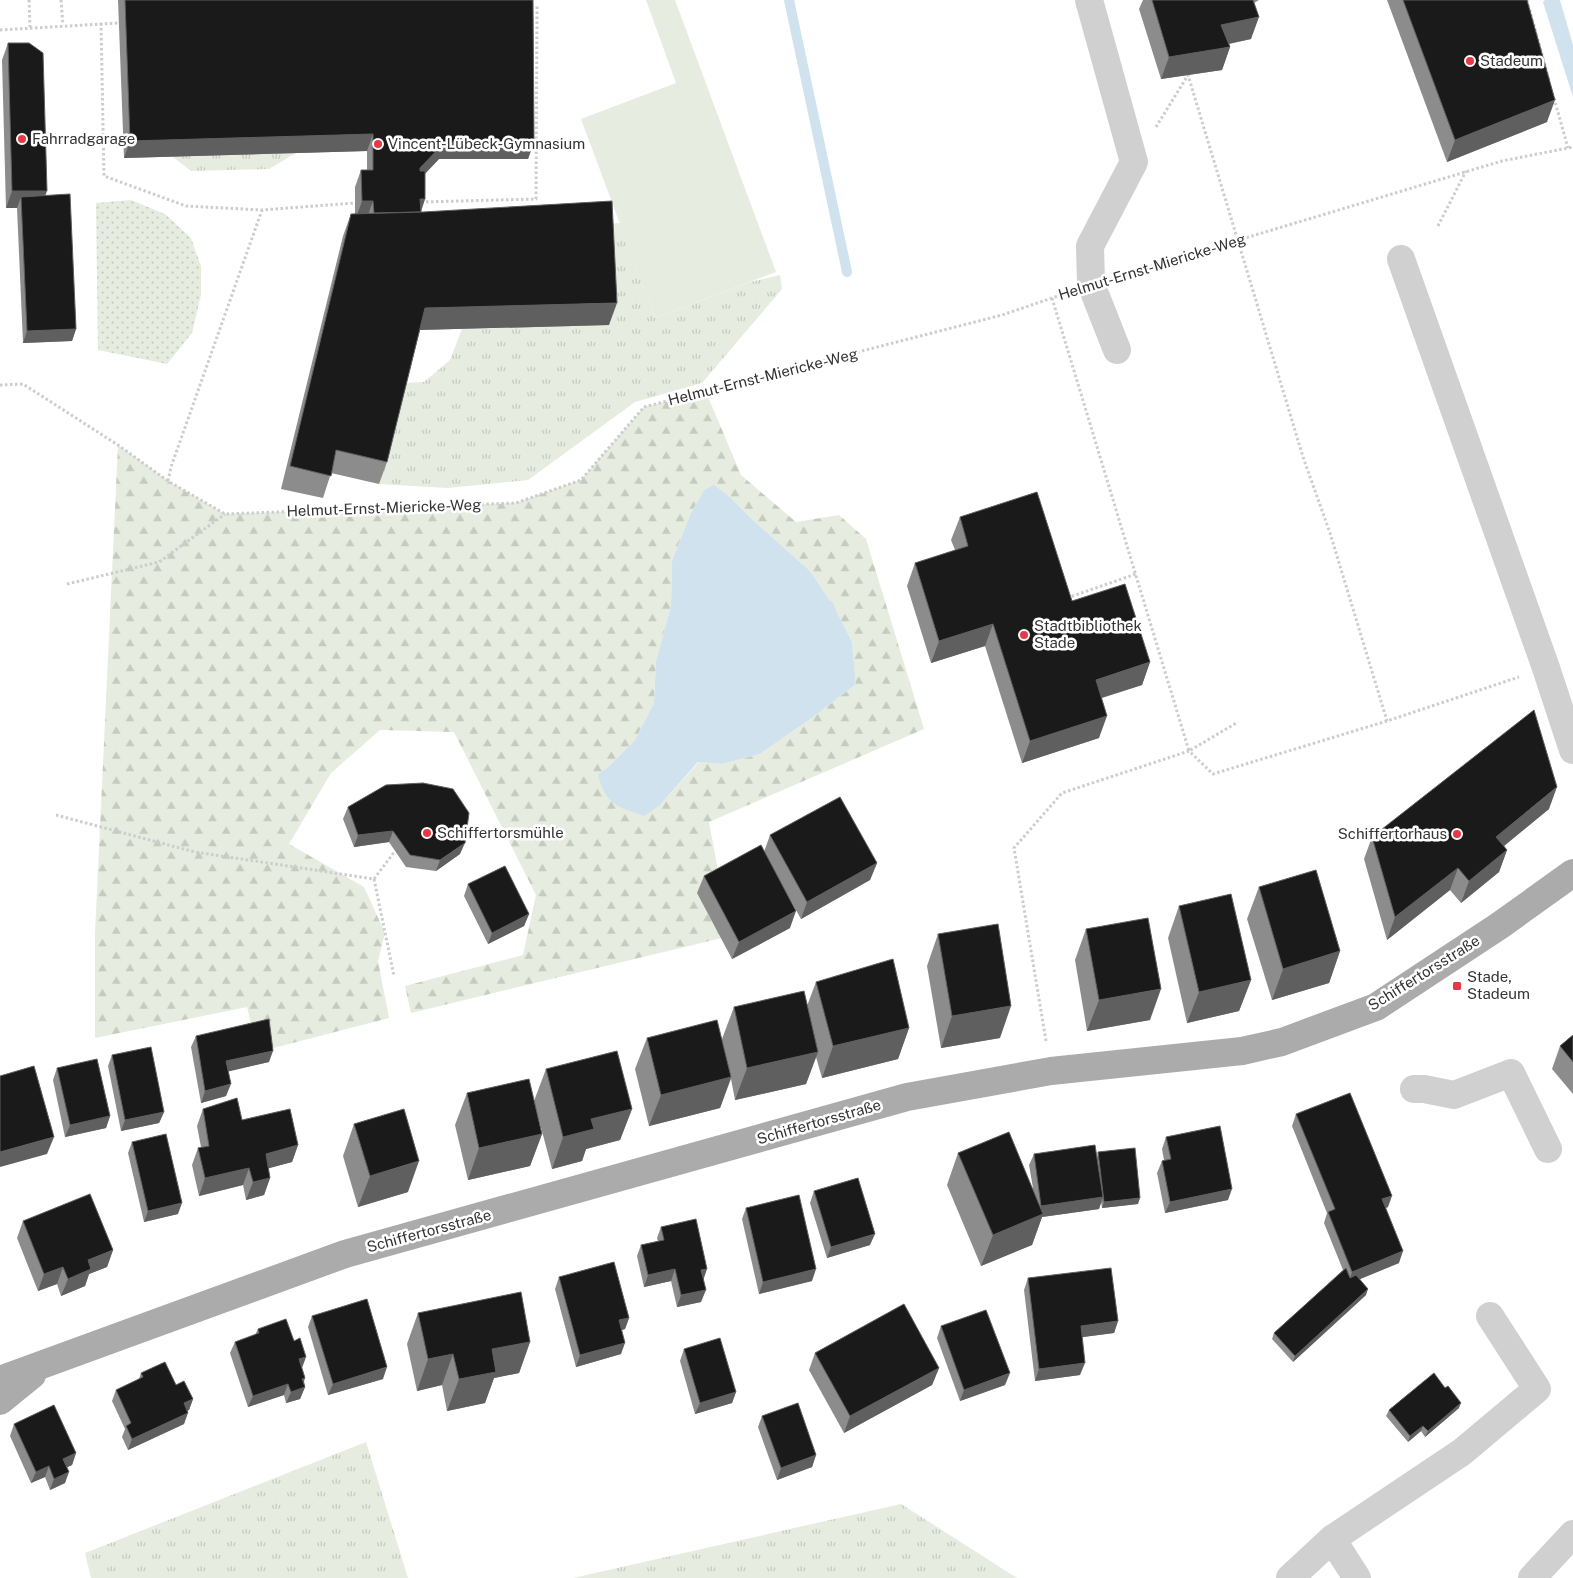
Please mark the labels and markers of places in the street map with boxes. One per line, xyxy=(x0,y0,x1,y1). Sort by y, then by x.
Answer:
place label: Stadeum xyxy=(1480,52,1543,69)
marker: Stadeum xyxy=(1464,55,1476,67)
place label: Fahrradgarage xyxy=(32,130,135,147)
marker: Fahrradgarage xyxy=(16,133,28,145)
place label: Vincent-Lübeck-Gymnasium xyxy=(388,135,585,152)
marker: Vincent-Lübeck-Gymnasium xyxy=(372,138,384,150)
place label: Stadtbibliothek Stade xyxy=(1034,617,1142,651)
marker: Stadtbibliothek Stade xyxy=(1018,629,1030,641)
place label: Schiffertorsmühle xyxy=(437,824,564,841)
place label: Schiffertorhaus xyxy=(1338,825,1447,842)
marker: Schiffertorsmühle xyxy=(421,827,433,839)
marker: Schiffertorhaus xyxy=(1451,828,1463,840)
place label: Stade, Stadeum xyxy=(1467,968,1530,1002)
marker: Stade, Stadeum xyxy=(1451,980,1463,992)

